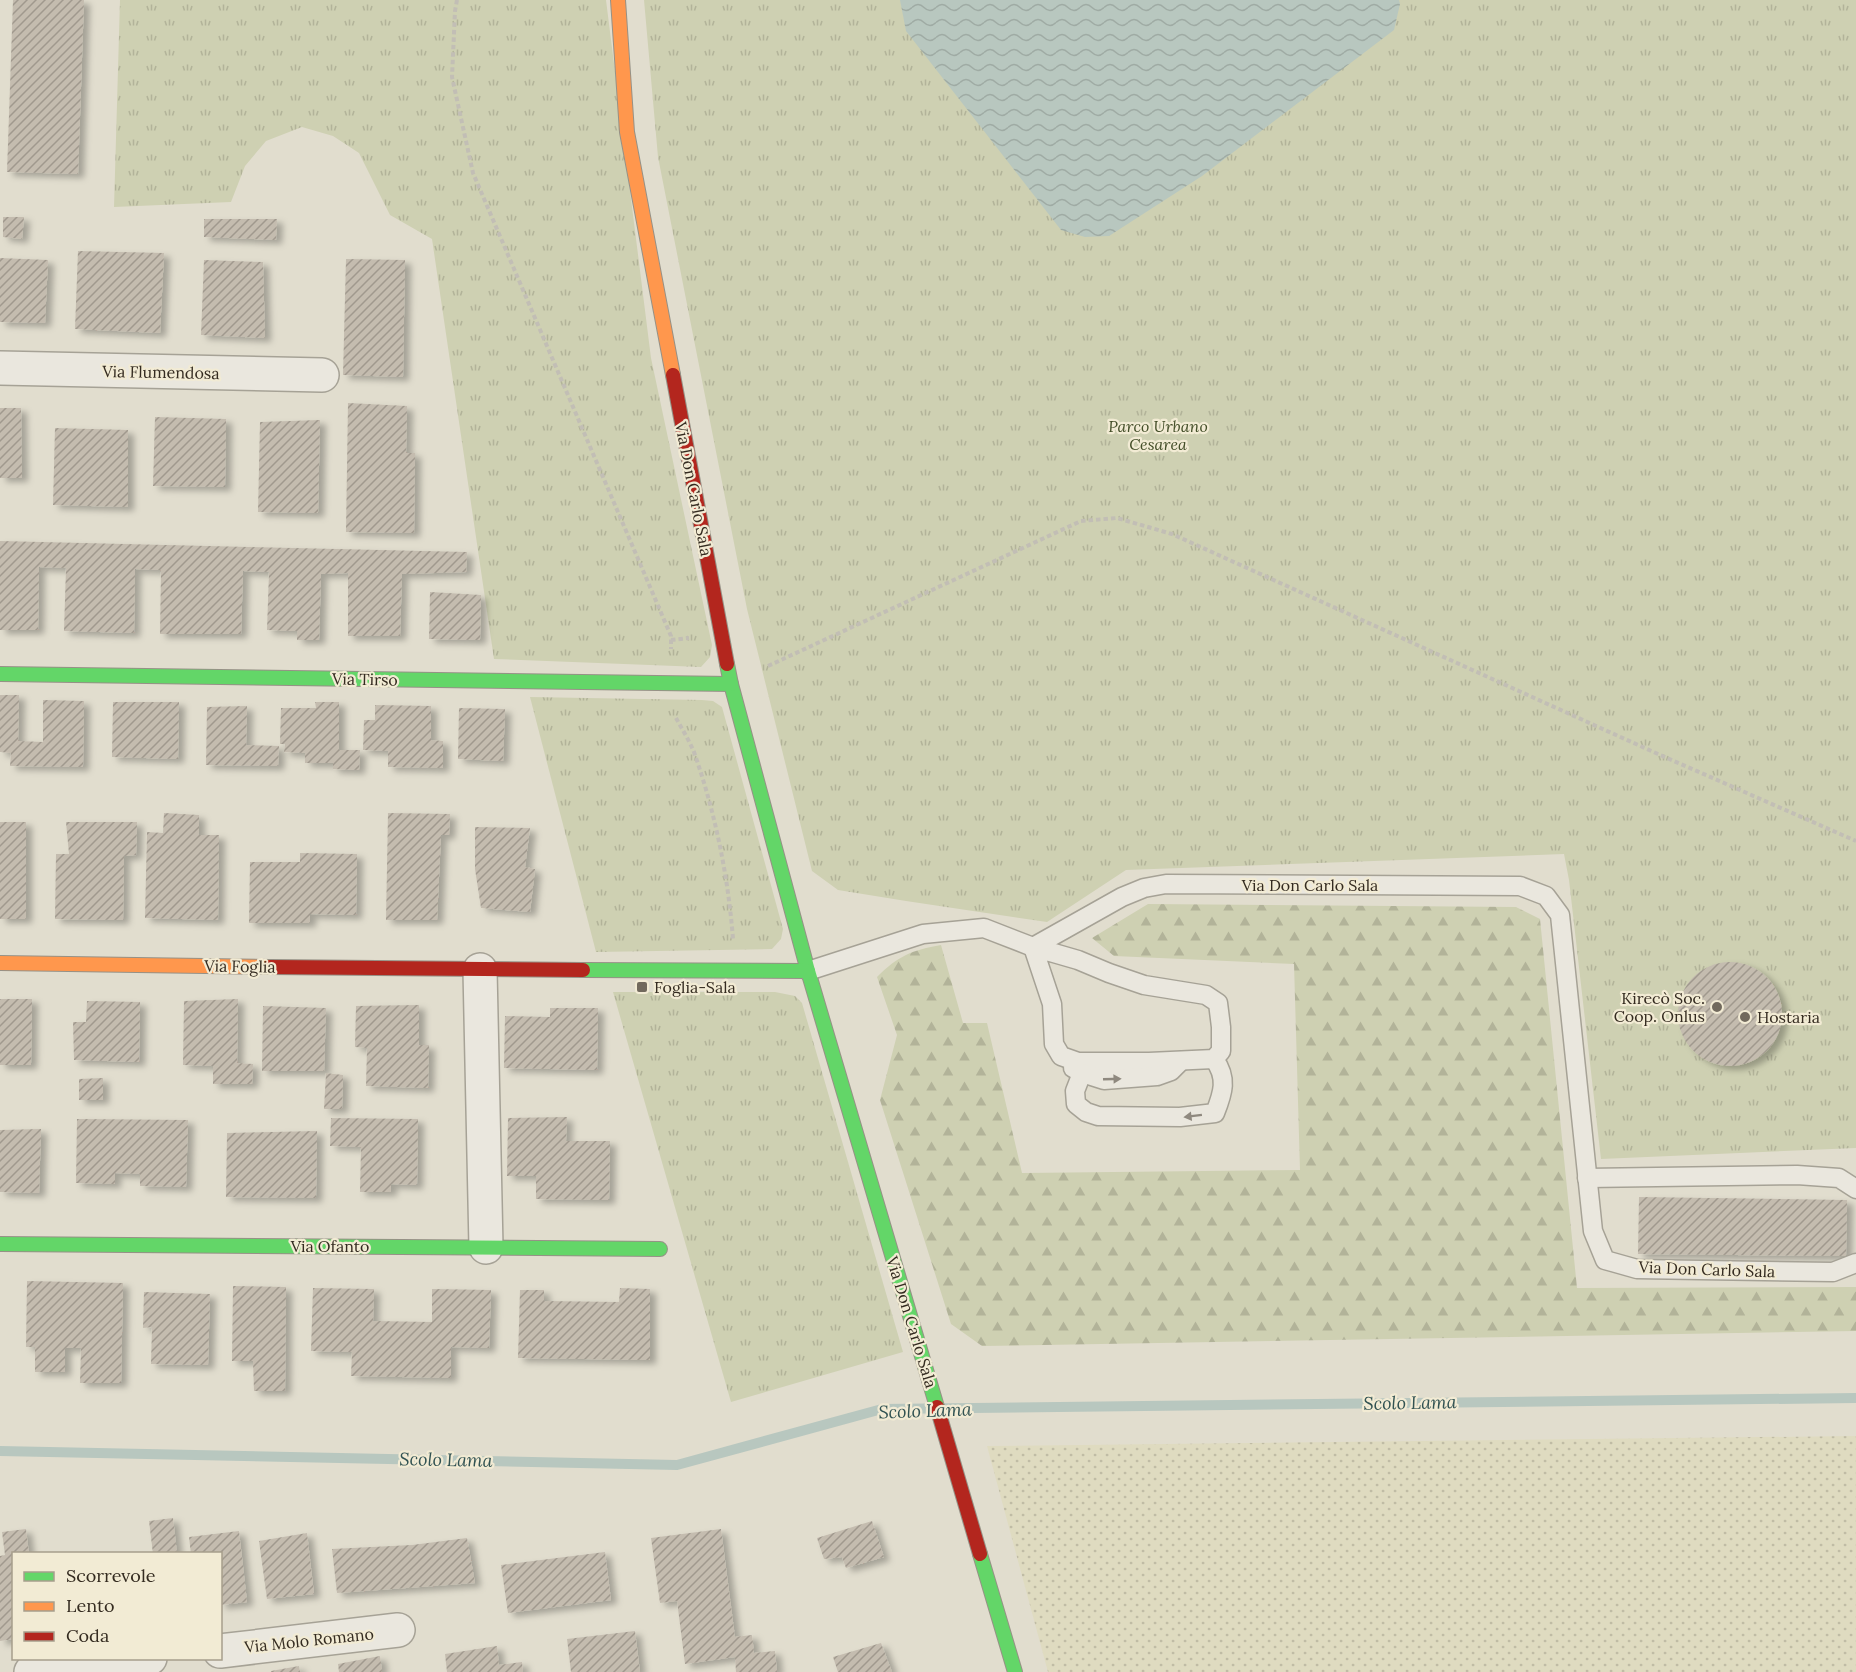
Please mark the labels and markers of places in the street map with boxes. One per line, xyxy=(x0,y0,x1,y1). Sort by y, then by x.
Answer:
place label: Foglia-Sala xyxy=(654,977,736,997)
marker: Foglia-Sala xyxy=(635,980,649,994)
place label: Kirecò Soc. Coop. Onlus xyxy=(1614,988,1705,1026)
marker: Kirecò Soc. Coop. Onlus xyxy=(1710,1000,1724,1014)
place label: Hostaria xyxy=(1757,1007,1820,1027)
marker: Hostaria xyxy=(1738,1010,1752,1024)

